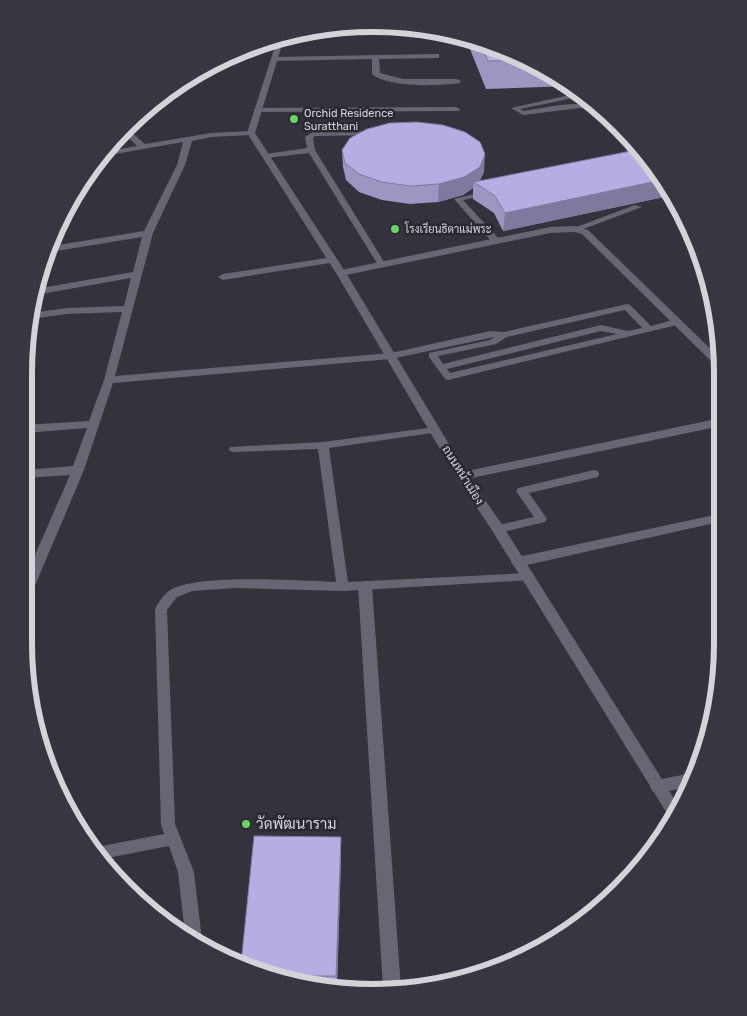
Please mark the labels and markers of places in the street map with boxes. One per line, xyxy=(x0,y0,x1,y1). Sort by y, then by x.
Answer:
place label: Orchid Residence Suratthani xyxy=(304,107,393,133)
marker: Orchid Residence Suratthani xyxy=(288,113,300,125)
place label: โรงเรียนธิดาแม่พระ xyxy=(404,221,492,236)
marker: โรงเรียนธิดาแม่พระ xyxy=(389,223,401,235)
place label: วัดพัฒนาราม xyxy=(256,815,336,833)
marker: วัดพัฒนาราม xyxy=(240,818,252,830)

